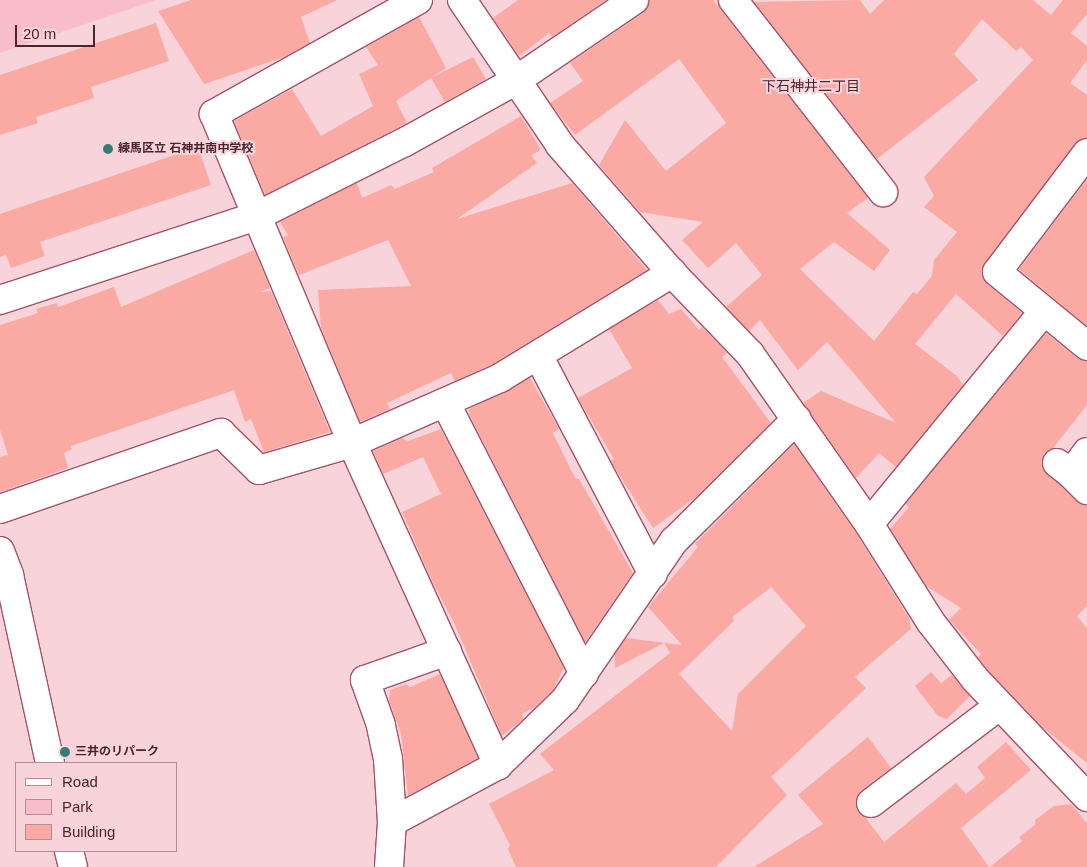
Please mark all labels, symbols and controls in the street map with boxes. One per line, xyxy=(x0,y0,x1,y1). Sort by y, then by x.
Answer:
scale bar xyxy=(18,15,98,47)
text: 20 m xyxy=(23,25,56,42)
district label: 下石神井二丁目 xyxy=(762,78,860,94)
place label: 練馬区立 石神井南中学校 xyxy=(118,142,253,156)
marker: 練馬区立 石神井南中学校 xyxy=(102,143,114,155)
place label: 三井のリパーク xyxy=(75,745,159,759)
marker: 三井のリパーク xyxy=(59,746,71,758)
legend xyxy=(15,762,178,852)
text: Road xyxy=(62,773,98,790)
text: Park xyxy=(62,798,93,815)
text: Building xyxy=(62,823,115,840)

